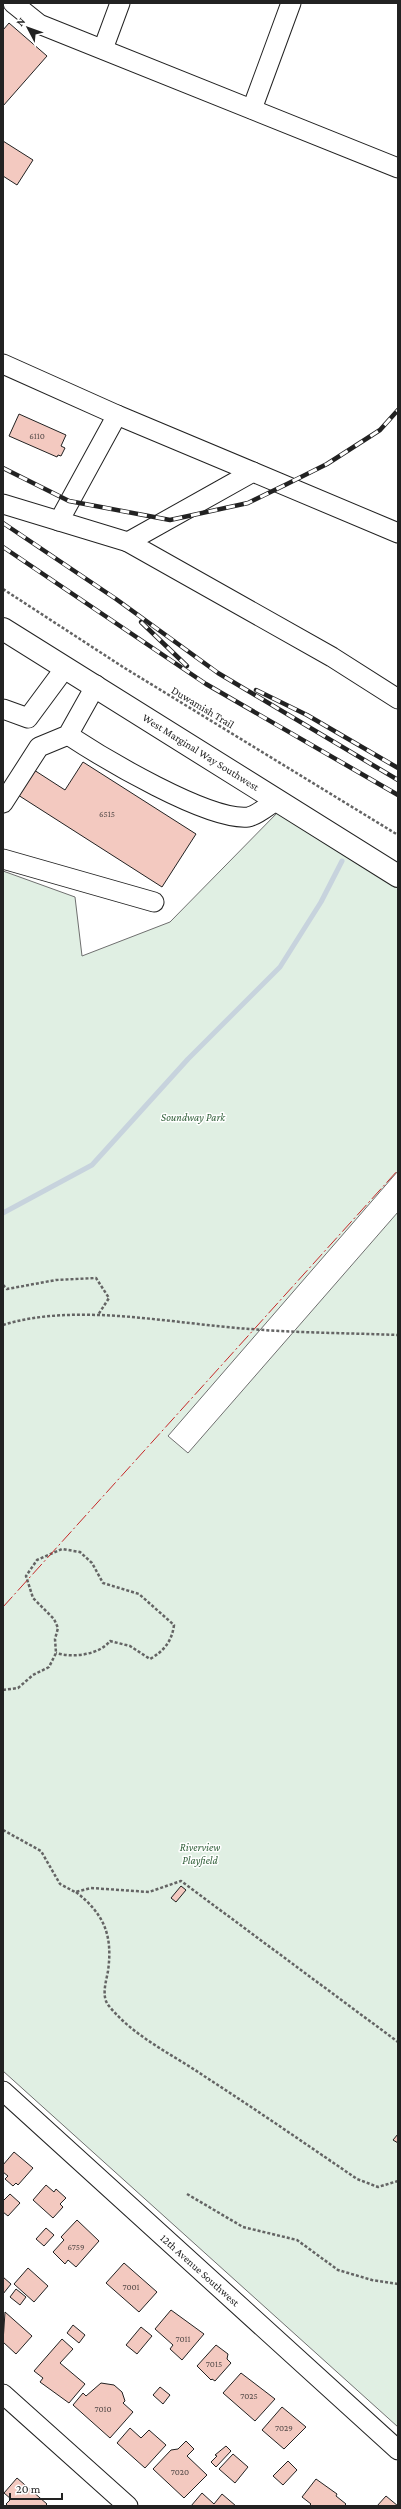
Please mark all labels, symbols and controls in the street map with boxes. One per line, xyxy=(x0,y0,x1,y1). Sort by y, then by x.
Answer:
north arrow xyxy=(8,8,48,48)
text: N xyxy=(13,14,28,28)
house number: 6110 xyxy=(29,431,45,441)
street label: Duwamish Trail xyxy=(170,684,237,730)
street label: West Marginal Way Southwest xyxy=(140,711,262,794)
house number: 6515 xyxy=(99,809,115,819)
park label: Soundway Park xyxy=(161,1111,226,1124)
park label: Riverview Playfield xyxy=(180,1841,220,1867)
street label: 12th Avenue Southwest xyxy=(158,2232,242,2309)
house number: 6759 xyxy=(68,2242,85,2252)
house number: 7001 xyxy=(122,2282,140,2292)
house number: 7011 xyxy=(175,2334,191,2344)
house number: 7015 xyxy=(206,2359,222,2369)
house number: 7025 xyxy=(240,2391,258,2401)
house number: 7010 xyxy=(94,2404,112,2414)
house number: 7029 xyxy=(275,2423,293,2433)
house number: 7020 xyxy=(171,2467,189,2477)
scale bar xyxy=(10,2475,62,2501)
text: 20 m xyxy=(16,2482,41,2496)

